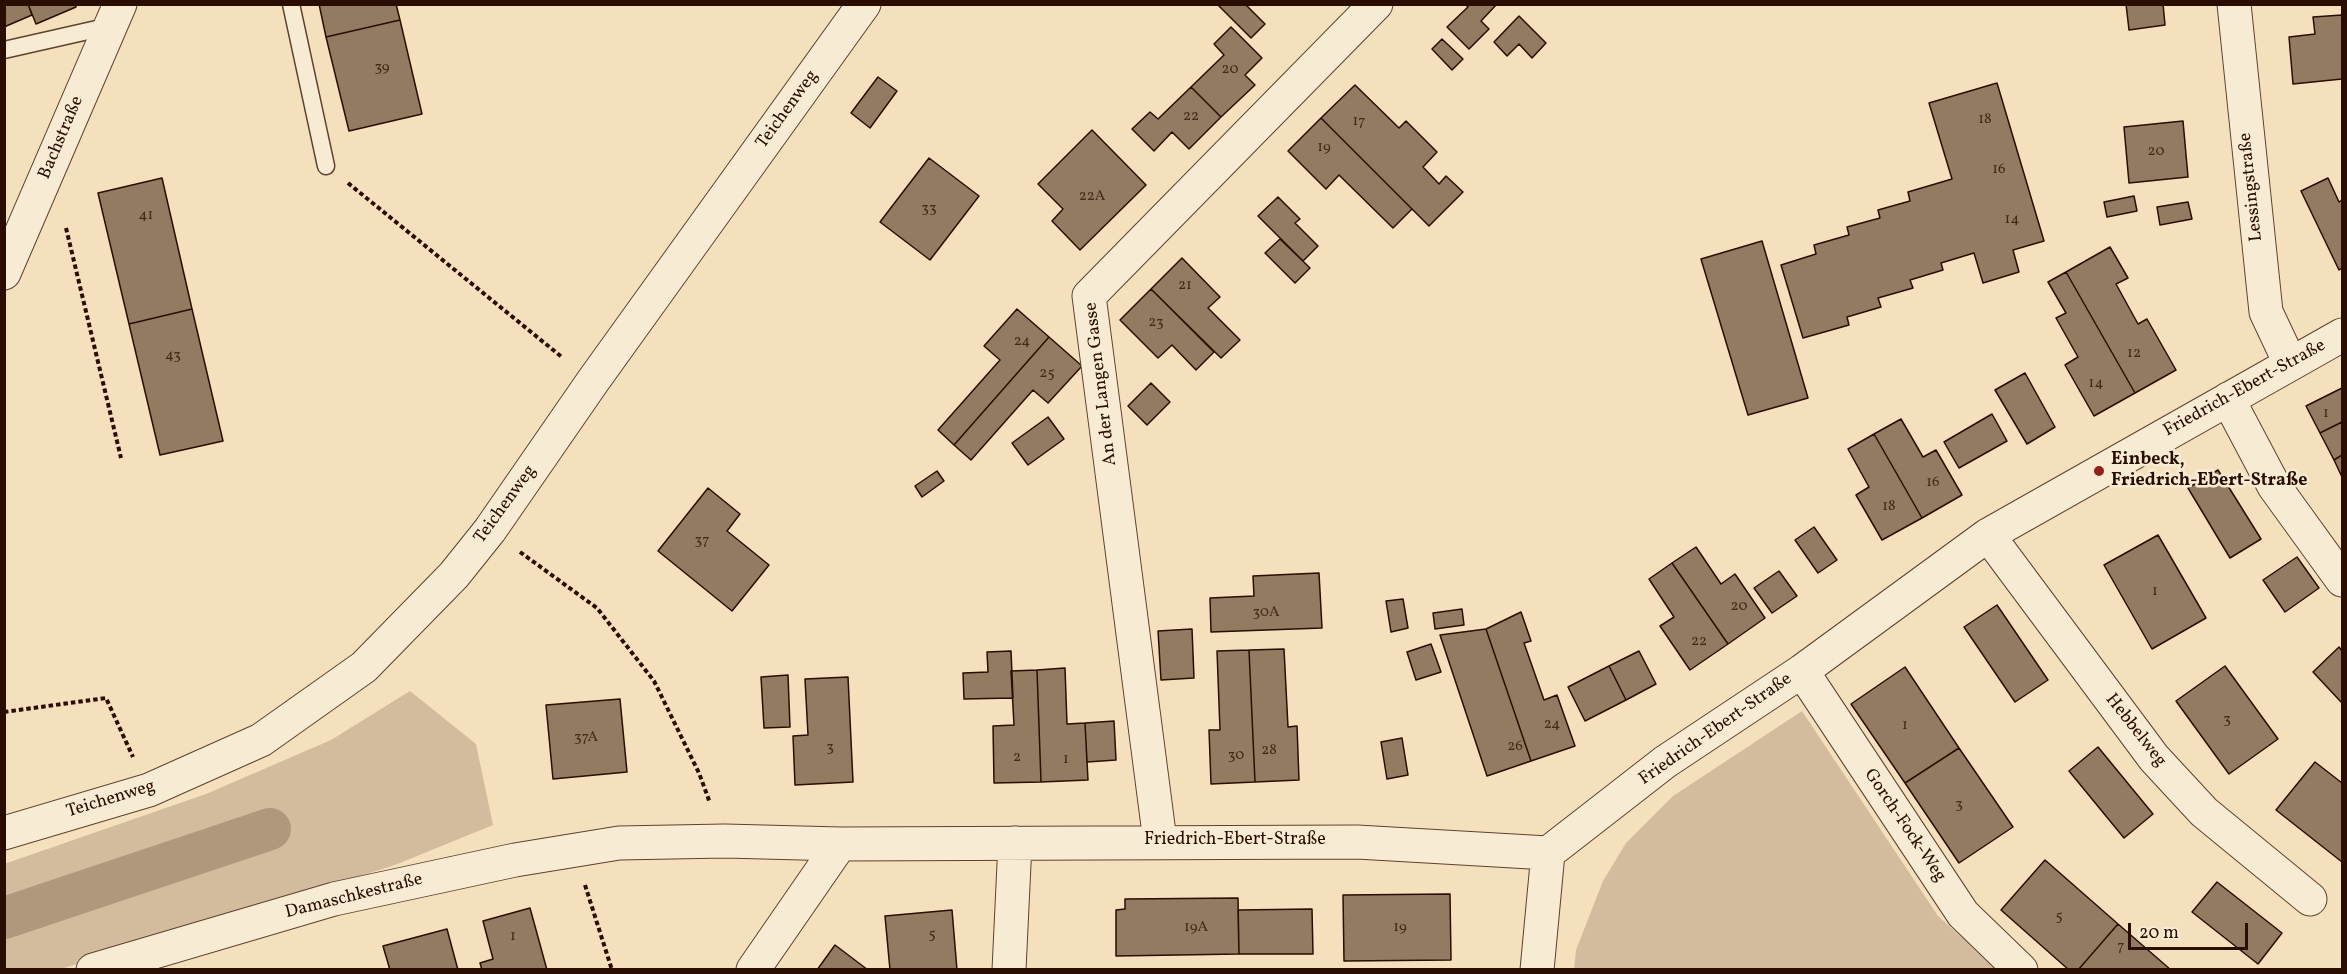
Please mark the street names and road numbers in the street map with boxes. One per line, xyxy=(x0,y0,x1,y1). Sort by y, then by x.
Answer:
street label: Teichenweg xyxy=(752,67,824,153)
street label: Bachstraße xyxy=(35,93,89,183)
street label: Lessingstraße xyxy=(2236,132,2268,242)
street label: An der Langen Gasse xyxy=(1081,301,1123,467)
street label: Friedrich-Ebert-Straße xyxy=(2160,335,2330,443)
street label: Teichenweg xyxy=(470,462,542,548)
street label: Friedrich-Ebert-Straße xyxy=(1635,669,1797,791)
street label: Hebbelweg xyxy=(2100,690,2170,772)
street label: Gorch-Fock-Weg xyxy=(1858,765,1950,887)
street label: Teichenweg xyxy=(64,776,158,824)
street label: Friedrich-Ebert-Straße xyxy=(1144,830,1326,852)
street label: Damaschkestraße xyxy=(283,869,425,925)

